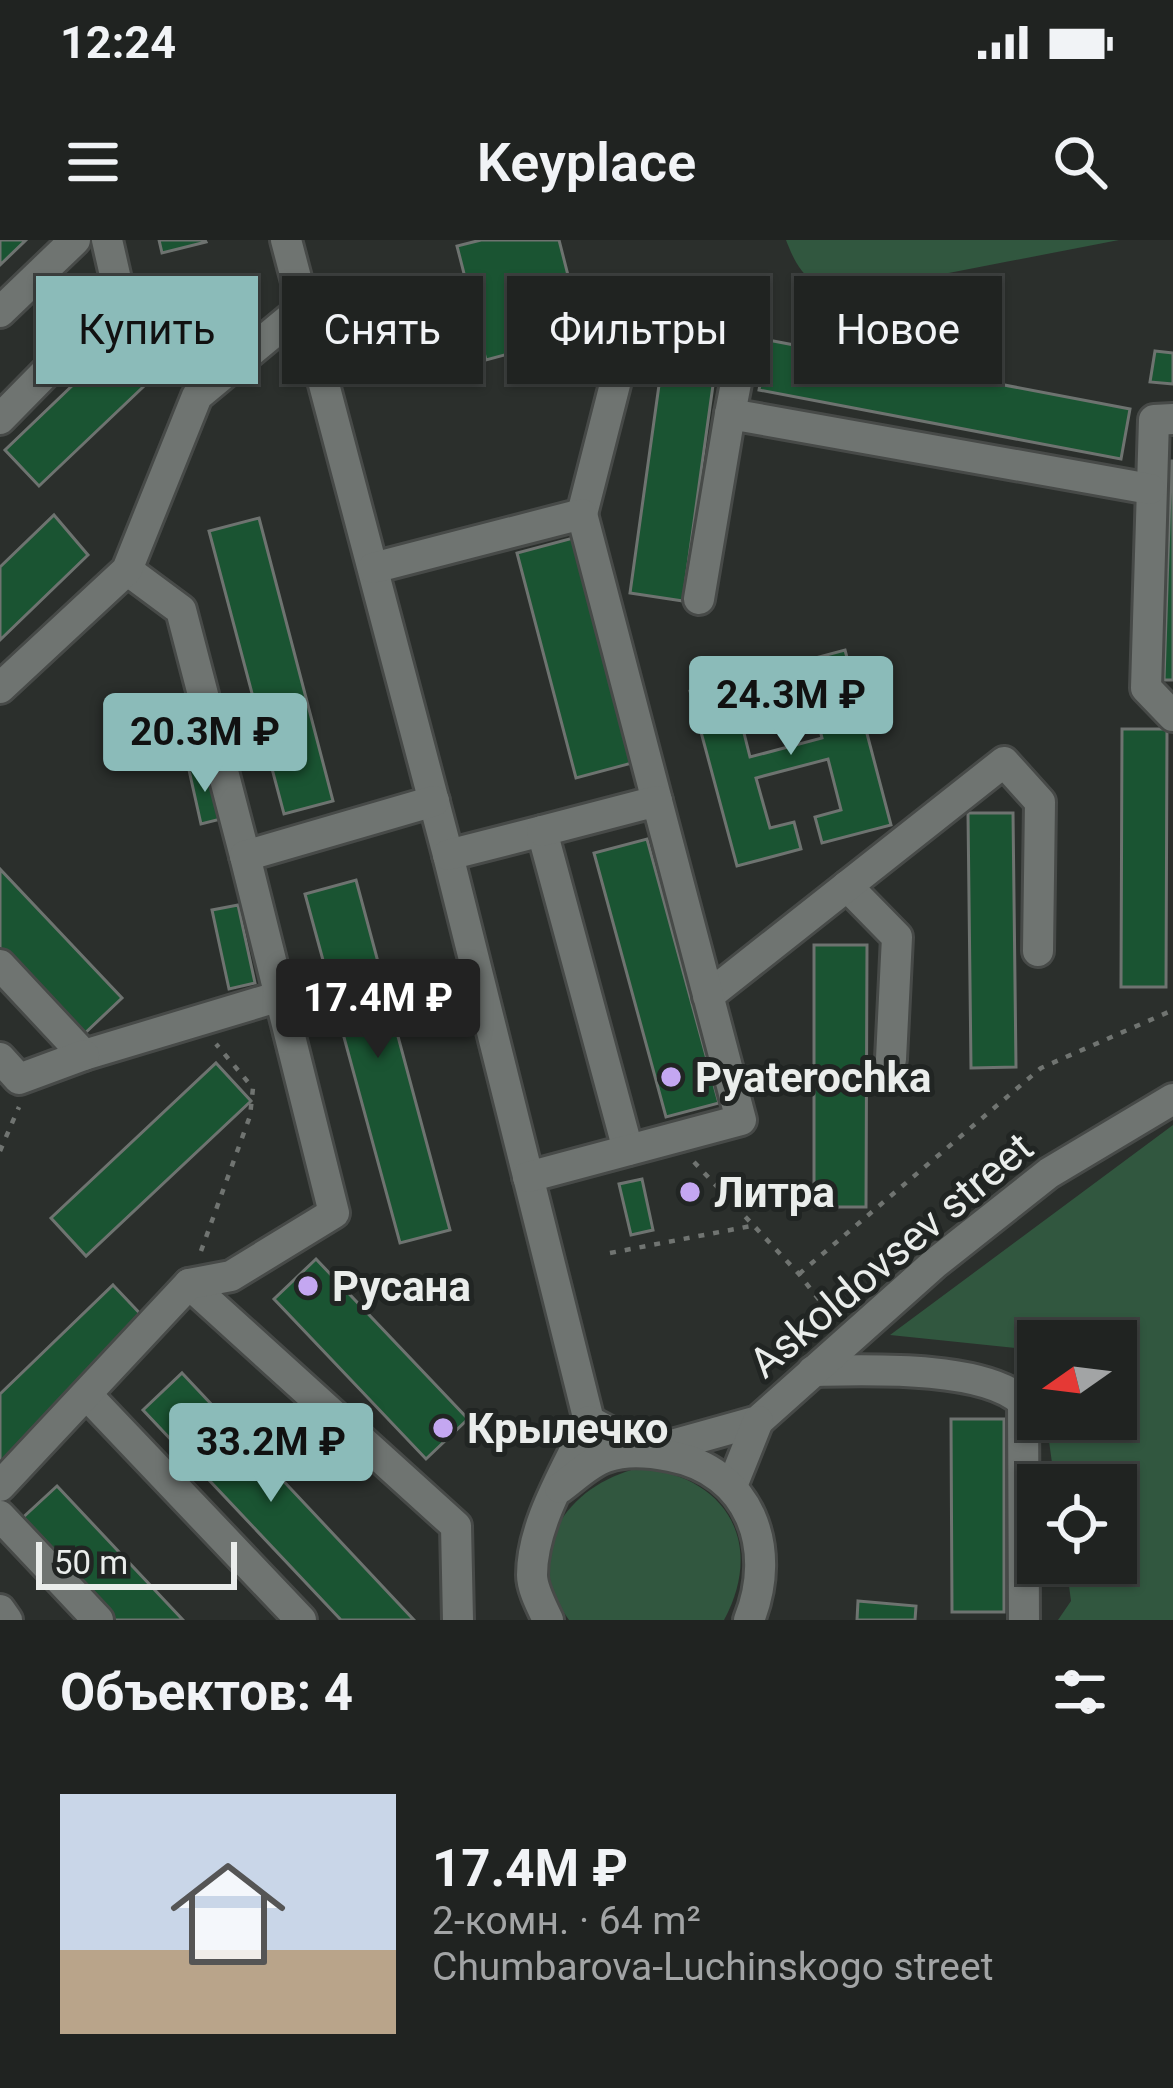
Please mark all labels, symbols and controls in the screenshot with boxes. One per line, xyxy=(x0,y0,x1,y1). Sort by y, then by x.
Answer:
text: 12:24 xyxy=(60,16,176,69)
icon: menu xyxy=(60,129,126,195)
icon: search xyxy=(1047,129,1113,195)
text: Keyplace xyxy=(477,131,696,194)
chip: Купить xyxy=(36,276,258,384)
chip: Снять xyxy=(282,276,483,384)
chip: Фильтры xyxy=(507,276,770,384)
chip: Новое xyxy=(794,276,1002,384)
pin: 24.3M ₽ xyxy=(680,656,902,758)
text: 24.3M ₽ xyxy=(716,672,866,718)
pin: 20.3M ₽ xyxy=(94,693,316,795)
text: 20.3M ₽ xyxy=(130,709,280,755)
pin: 17.4M ₽ xyxy=(267,959,489,1061)
text: 17.4M ₽ xyxy=(303,975,453,1021)
place label: Pyaterochka xyxy=(695,1053,931,1102)
marker: Pyaterochka xyxy=(658,1064,684,1090)
street label: Askoldovsev street xyxy=(740,1122,1042,1388)
place label: Литра xyxy=(714,1168,835,1217)
marker: Литра xyxy=(677,1179,703,1205)
place label: Русана xyxy=(332,1262,471,1311)
marker: Русана xyxy=(295,1273,321,1299)
north arrow xyxy=(1017,1320,1137,1440)
map controls xyxy=(1017,1320,1137,1584)
pin: 33.2M ₽ xyxy=(160,1403,382,1505)
place label: Крылечко xyxy=(467,1404,669,1453)
marker: Крылечко xyxy=(430,1415,456,1441)
text: 33.2M ₽ xyxy=(196,1419,346,1465)
button: locate xyxy=(1017,1464,1137,1584)
scale bar xyxy=(36,1536,237,1589)
text: 50 m xyxy=(54,1543,128,1582)
icon: filters xyxy=(1047,1659,1113,1725)
text: Объектов: 4 xyxy=(60,1663,353,1722)
text: 17.4M ₽ xyxy=(432,1839,628,1898)
icon: home xyxy=(156,1842,300,1986)
text: 2-комн. · 64 m² xyxy=(432,1898,701,1944)
text: Chumbarova-Luchinskogo street xyxy=(432,1944,993,1990)

